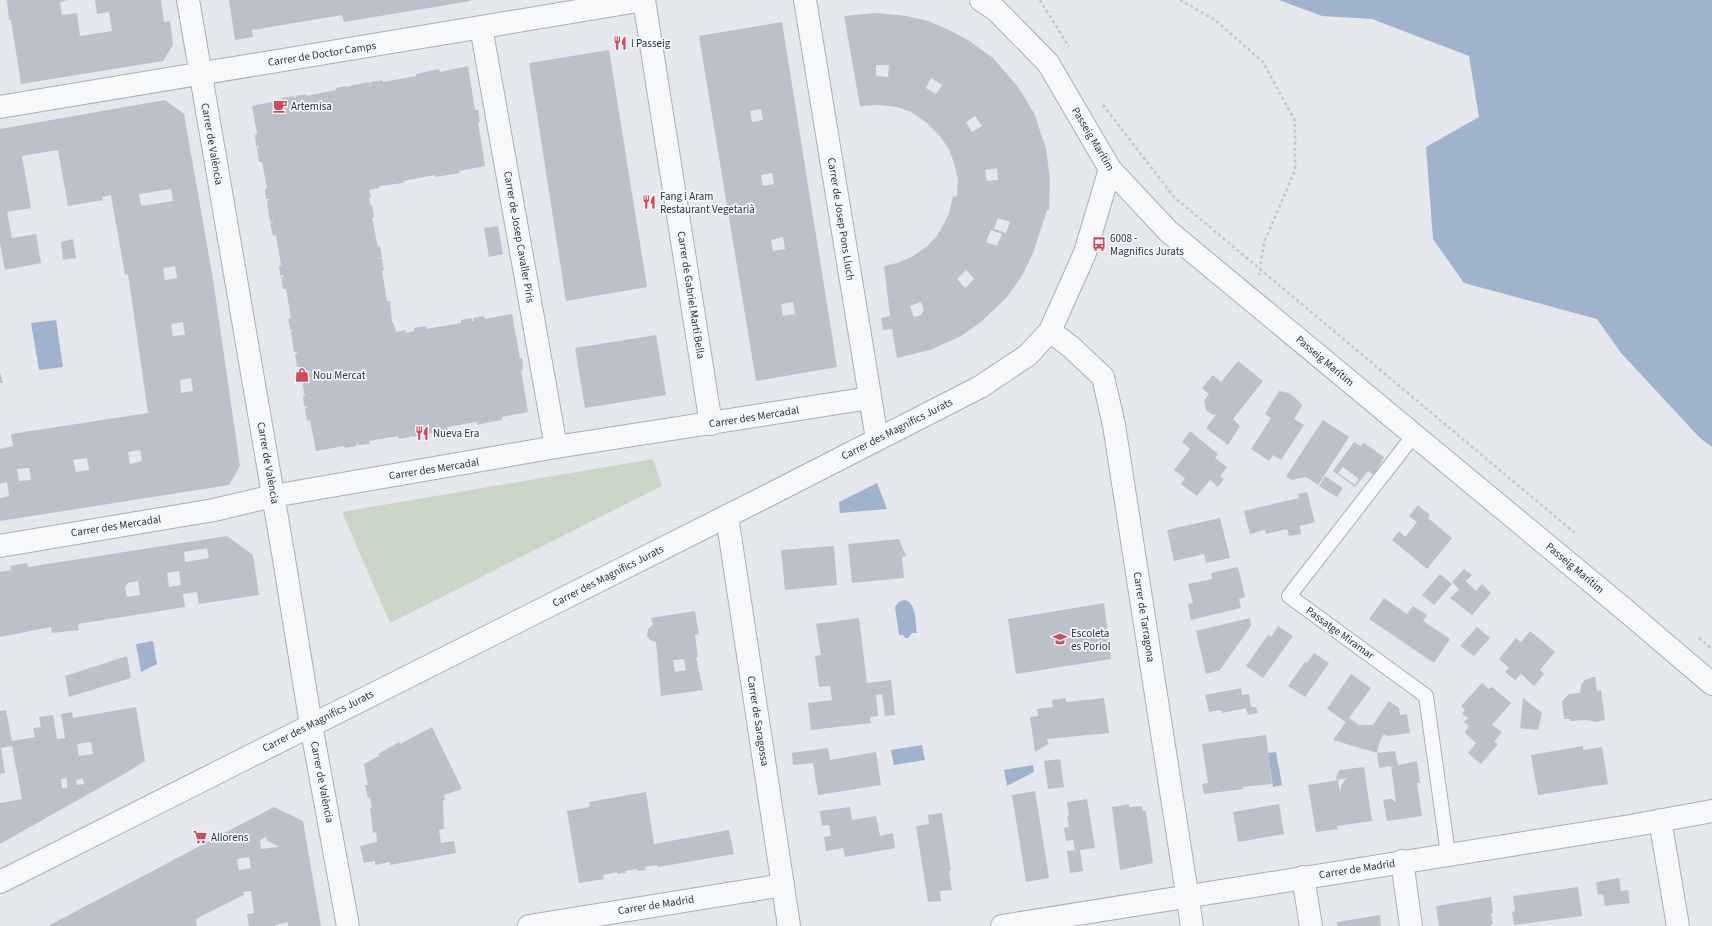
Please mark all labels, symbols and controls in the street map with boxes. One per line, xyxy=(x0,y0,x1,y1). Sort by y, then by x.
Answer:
restaurant icon: l Passeig xyxy=(612,35,628,51)
place label: l Passeig xyxy=(631,36,671,51)
street label: Carrer de Doctor Camps xyxy=(267,38,378,70)
cafe icon: Artemisa xyxy=(272,98,288,114)
place label: Artemisa xyxy=(291,99,332,114)
street label: Carrer de València xyxy=(197,102,227,186)
street label: Passeig Marítim xyxy=(1068,104,1118,174)
street label: Carrer de Josep Pons Lluch xyxy=(824,157,858,281)
street label: Carrer de Josep Cavaller Piris xyxy=(500,170,538,304)
place label: Fang i Aram Restaurant Vegetarià xyxy=(660,189,755,217)
restaurant icon: Fang i Aram Restaurant Vegetarià xyxy=(641,194,657,210)
street label: Carrer de Gabriel Martí Bella xyxy=(673,230,709,360)
place label: 6008 - Magnifics Jurats xyxy=(1110,231,1184,259)
bus stop icon: 6008 - Magnifics Jurats xyxy=(1091,236,1107,252)
street label: Passeig Marítim xyxy=(1293,332,1357,390)
shop icon: Nou Mercat xyxy=(294,367,310,383)
place label: Nou Mercat xyxy=(313,368,366,383)
street label: Carrer des Magnífics Jurats xyxy=(839,394,956,464)
street label: Carrer des Mercadal xyxy=(708,402,800,432)
street label: Carrer de València xyxy=(253,421,283,505)
restaurant icon: Nueva Era xyxy=(414,425,430,441)
place label: Nueva Era xyxy=(433,426,479,441)
street label: Carrer des Mercadal xyxy=(388,454,480,484)
street label: Carrer des Mercadal xyxy=(70,511,162,541)
street label: Passeig Marítim xyxy=(1543,539,1607,597)
street label: Carrer des Magnífics Jurats xyxy=(550,541,667,611)
street label: Carrer de Tarragona xyxy=(1129,571,1159,663)
street label: Passatge Miramar xyxy=(1303,603,1377,663)
place label: Escoleta es Poriol xyxy=(1071,626,1111,654)
school or university icon: Escoleta es Poriol xyxy=(1052,631,1068,647)
street label: Carrer de Saragossa xyxy=(743,675,773,767)
street label: Carrer des Magnífics Jurats xyxy=(260,686,377,756)
street label: Carrer de València xyxy=(307,740,337,824)
supermarket icon: Allorens xyxy=(192,829,208,845)
place label: Allorens xyxy=(211,830,249,845)
street label: Carrer de Madrid xyxy=(1318,856,1396,882)
street label: Carrer de Madrid xyxy=(617,892,695,918)

